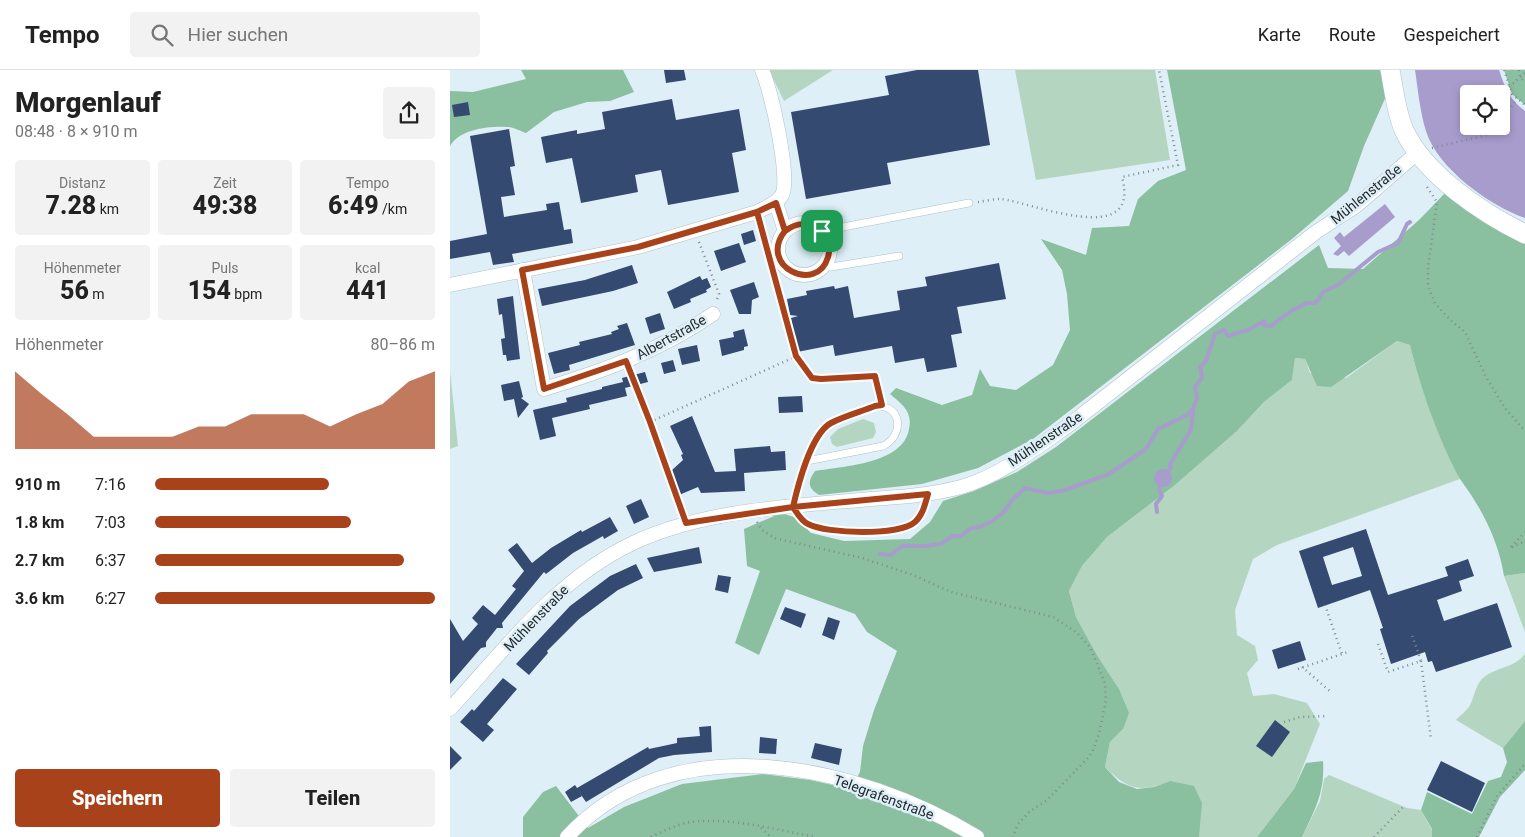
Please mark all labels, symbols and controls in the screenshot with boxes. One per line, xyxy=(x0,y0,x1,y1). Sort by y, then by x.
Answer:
search box xyxy=(130,12,480,57)
text: Tempo xyxy=(25,21,100,49)
icon: search xyxy=(148,21,176,49)
text: Hier suchen xyxy=(188,23,288,46)
text: Karte xyxy=(1258,24,1301,45)
text: Route xyxy=(1329,24,1376,45)
text: Gespeichert xyxy=(1404,24,1500,45)
map controls xyxy=(1460,85,1510,135)
button: locate xyxy=(1460,85,1510,135)
text: Morgenlauf xyxy=(15,86,161,119)
button: share xyxy=(383,87,435,139)
text: 08:48 · 8 × 910 m xyxy=(15,122,137,141)
street label: Mühlenstraße xyxy=(1328,161,1404,227)
text: Distanz xyxy=(59,175,106,191)
text: Zeit xyxy=(213,175,237,191)
text: Tempo xyxy=(346,175,389,191)
text: 7.28 xyxy=(46,191,96,220)
text: 49:38 xyxy=(193,191,257,220)
text: 6:49 xyxy=(328,191,379,220)
text: km xyxy=(96,201,119,217)
text: /km xyxy=(379,201,407,217)
pin xyxy=(801,210,843,252)
icon: arrive xyxy=(808,217,836,245)
text: Höhenmeter xyxy=(44,260,121,276)
text: Puls xyxy=(211,260,239,276)
text: kcal xyxy=(355,260,380,276)
text: 56 xyxy=(60,276,89,305)
text: 154 xyxy=(188,276,231,305)
text: 441 xyxy=(346,276,389,305)
text: m xyxy=(89,286,105,302)
text: bpm xyxy=(231,286,262,302)
street label: Albertstraße xyxy=(633,311,709,363)
text: Höhenmeter xyxy=(15,335,103,354)
text: 80–86 m xyxy=(371,335,435,354)
street label: Mühlenstraße xyxy=(1005,408,1085,470)
text: 910 m xyxy=(15,475,60,494)
text: 7:16 xyxy=(95,475,126,494)
text: 1.8 km xyxy=(15,513,64,532)
text: 7:03 xyxy=(95,513,126,532)
text: 2.7 km xyxy=(15,551,64,570)
text: 6:37 xyxy=(95,551,126,570)
street label: Mühlenstraße xyxy=(500,582,572,654)
text: 3.6 km xyxy=(15,589,64,608)
text: 6:27 xyxy=(95,589,126,608)
button: Speichern xyxy=(15,769,220,827)
button: Teilen xyxy=(230,769,435,827)
street label: Telegrafenstraße xyxy=(832,771,936,823)

